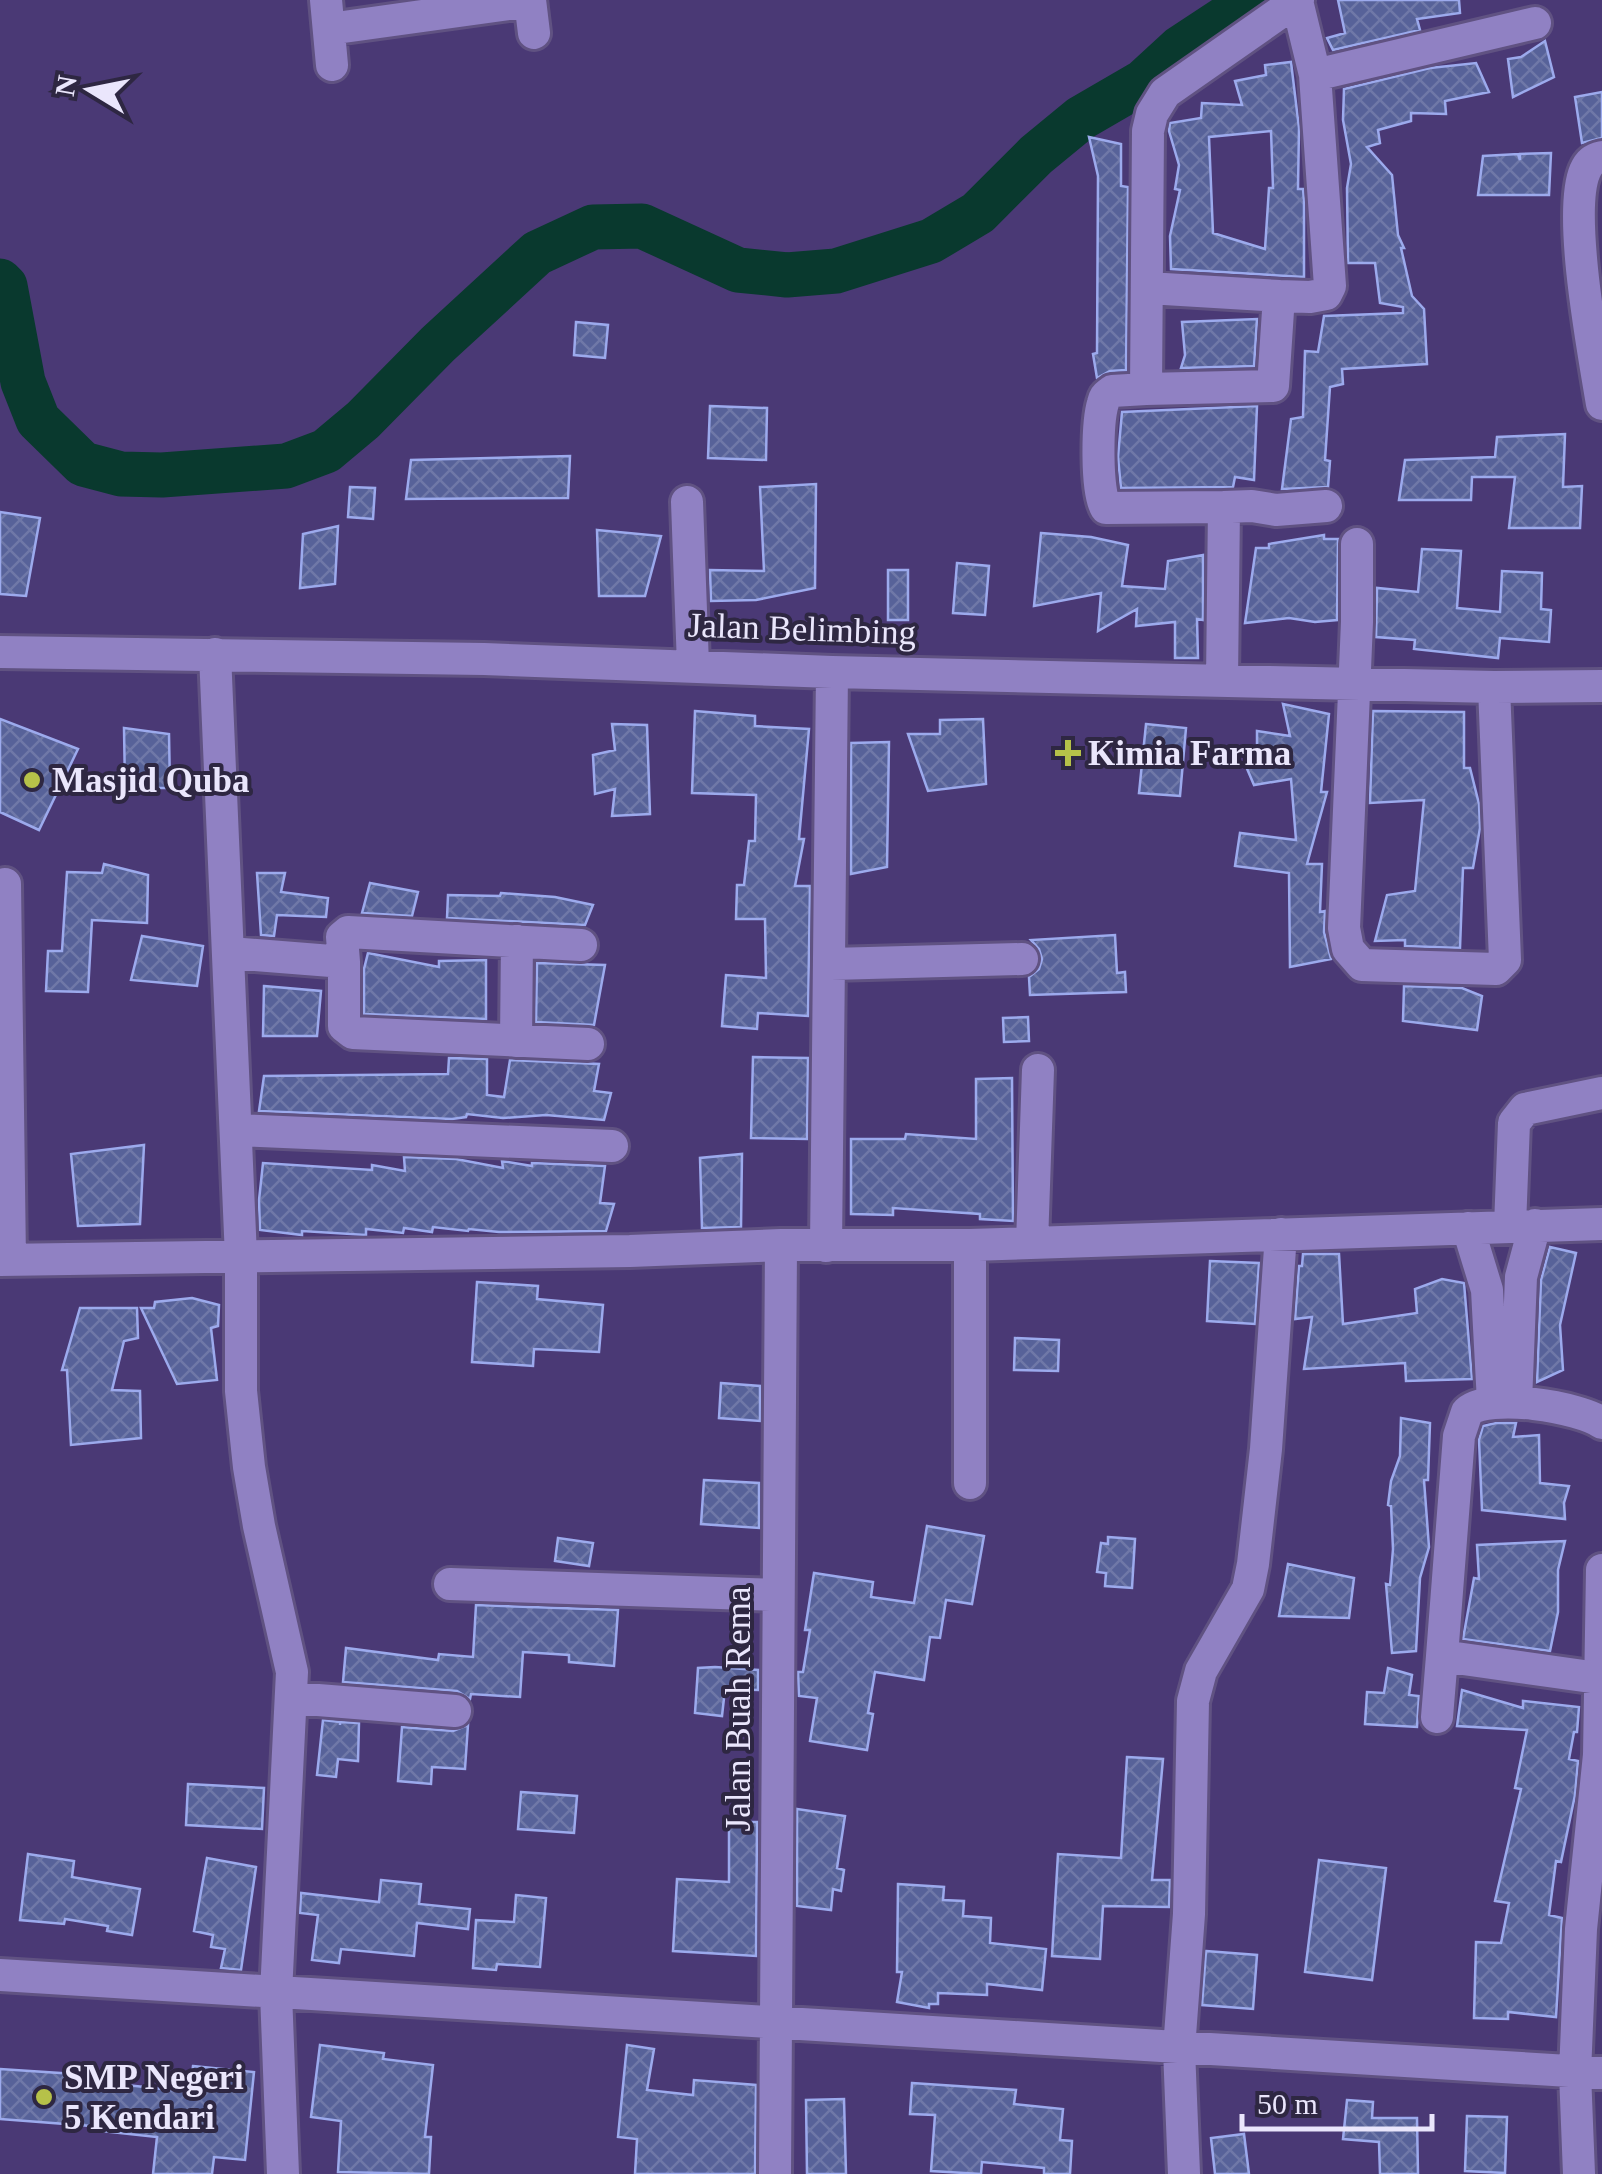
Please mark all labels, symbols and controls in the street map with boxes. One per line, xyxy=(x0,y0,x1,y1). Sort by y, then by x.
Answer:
north arrow xyxy=(40,40,140,140)
text: N xyxy=(49,73,83,98)
street label: Jalan Belimbing xyxy=(687,606,917,652)
place label: Kimia Farma xyxy=(1088,734,1291,773)
marker: Kimia Farma xyxy=(1057,742,1079,764)
place label: Masjid Quba xyxy=(52,761,249,800)
marker: Masjid Quba xyxy=(21,769,43,791)
street label: Jalan Buah Rema xyxy=(719,1586,758,1831)
place label: SMP Negeri 5 Kendari xyxy=(64,2058,244,2137)
scale bar xyxy=(1242,2069,1432,2131)
marker: SMP Negeri 5 Kendari xyxy=(33,2086,55,2108)
text: 50 m xyxy=(1257,2087,1318,2120)

